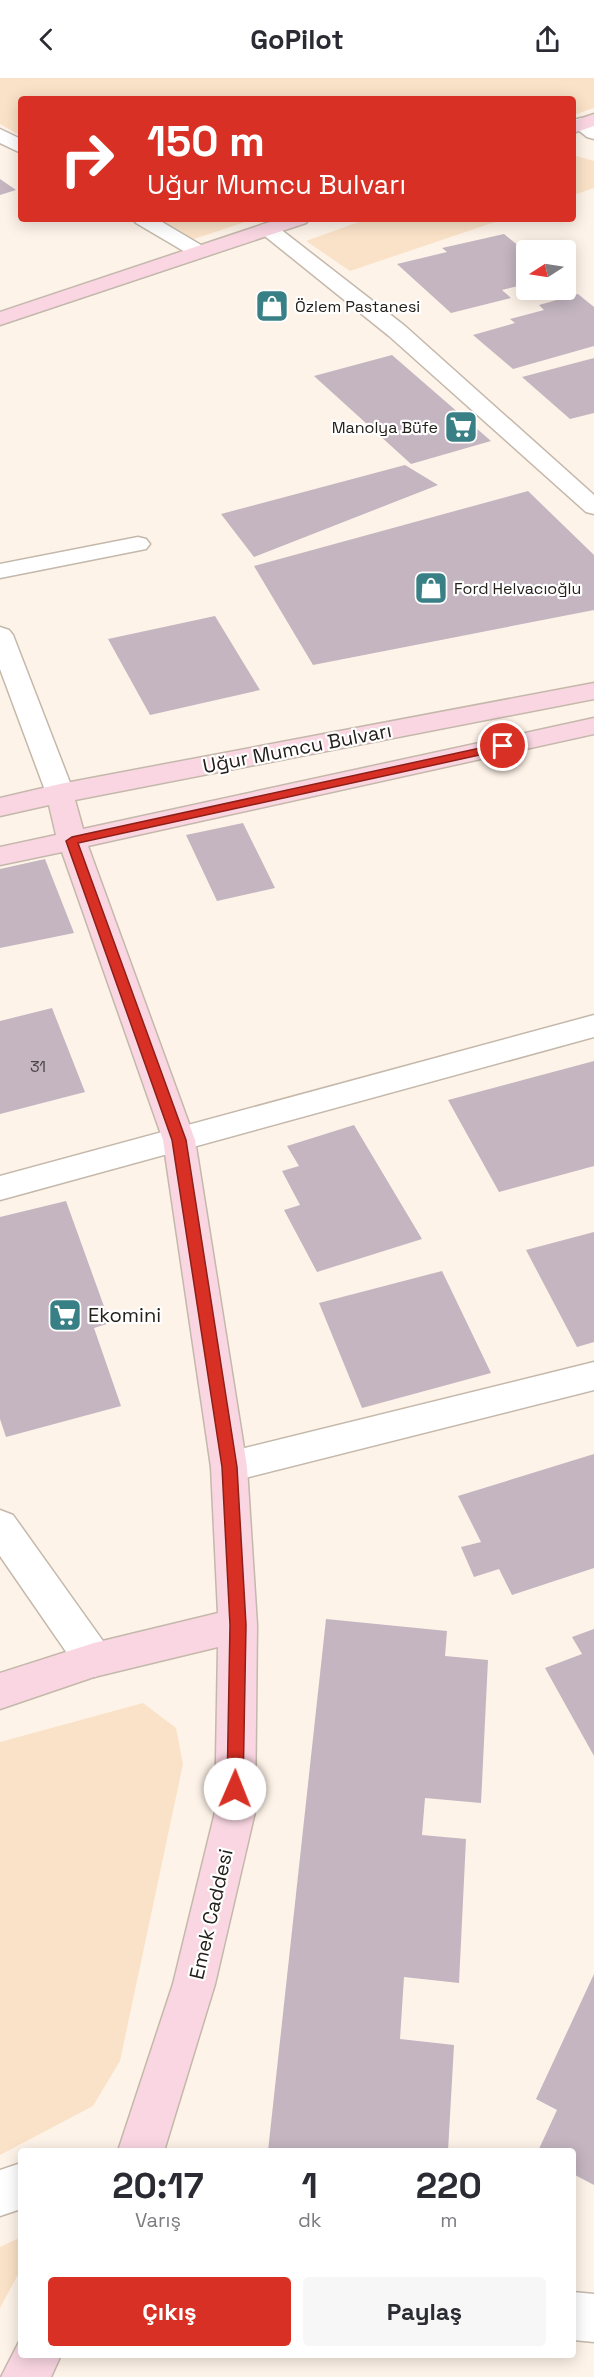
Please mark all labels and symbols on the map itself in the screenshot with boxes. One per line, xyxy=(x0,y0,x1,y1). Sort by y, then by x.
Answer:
north arrow xyxy=(516,240,576,300)
shop icon: Özlem Pastanesi xyxy=(254,288,290,324)
place label: Özlem Pastanesi xyxy=(295,296,420,317)
supermarket icon: Manolya Büfe xyxy=(443,409,479,445)
place label: Manolya Büfe xyxy=(332,417,438,438)
shop icon: Ford Helvacıoğlu xyxy=(413,570,449,606)
place label: Ford Helvacıoğlu xyxy=(454,578,581,599)
street label: Uğur Mumcu Bulvarı xyxy=(200,717,394,779)
pin xyxy=(477,720,528,771)
house number: 31 xyxy=(30,1056,46,1077)
supermarket icon: Ekomini xyxy=(47,1297,83,1333)
place label: Ekomini xyxy=(88,1302,161,1328)
position arrow xyxy=(203,1757,267,1821)
street label: Emek Caddesi xyxy=(183,1846,239,1982)

